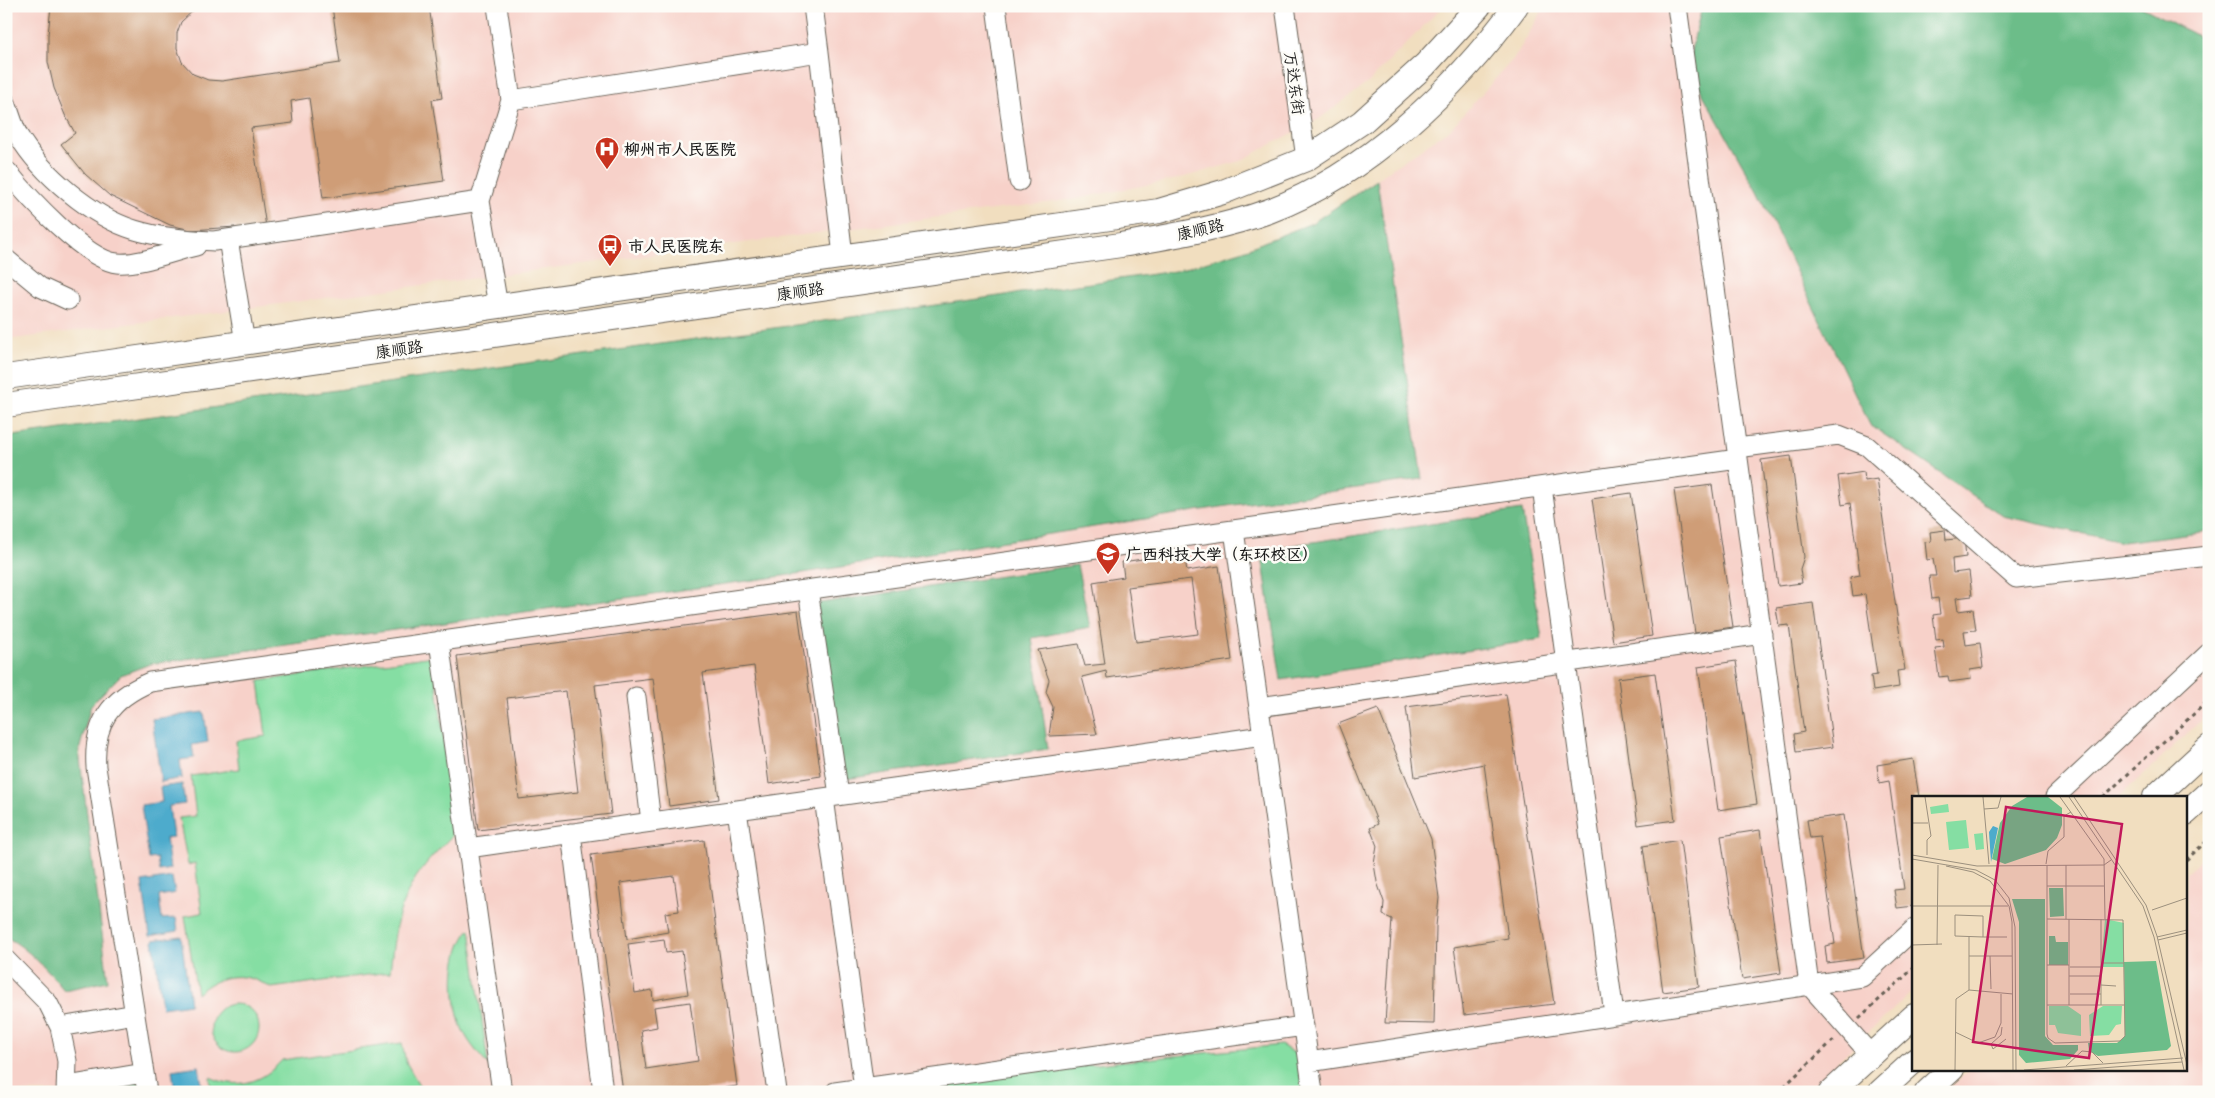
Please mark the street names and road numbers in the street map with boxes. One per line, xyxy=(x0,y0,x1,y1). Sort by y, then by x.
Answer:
street label: 万达东街 xyxy=(1280,50,1310,116)
street label: 康顺路 xyxy=(1174,213,1226,245)
street label: 康顺路 xyxy=(775,277,825,305)
street label: 康顺路 xyxy=(374,335,424,363)

